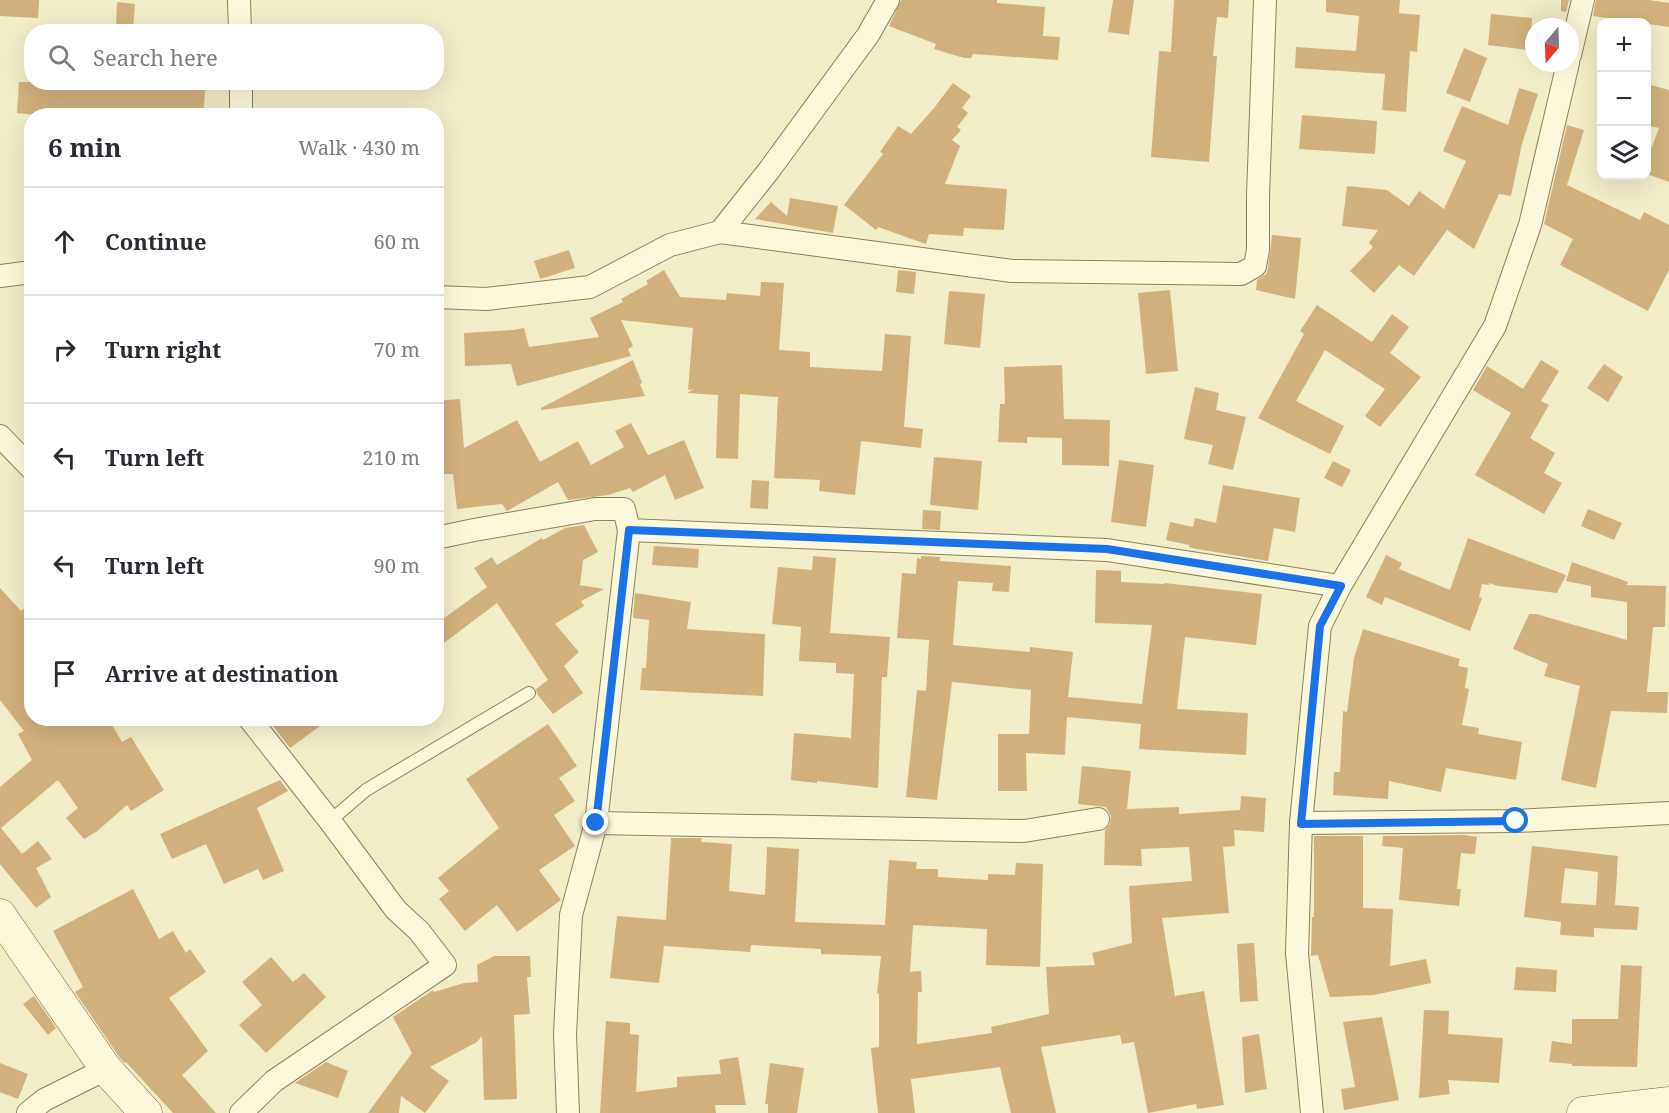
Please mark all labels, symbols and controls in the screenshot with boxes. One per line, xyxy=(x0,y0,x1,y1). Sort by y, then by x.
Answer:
north arrow xyxy=(1525,18,1579,72)
map controls xyxy=(1597,18,1651,180)
button: + xyxy=(1597,18,1651,72)
search box xyxy=(24,24,444,90)
icon: search xyxy=(45,41,78,74)
text: Search here xyxy=(93,42,218,72)
button: − xyxy=(1597,72,1651,126)
button: layers xyxy=(1597,126,1651,180)
text: 6 min xyxy=(48,129,122,165)
text: Walk · 430 m xyxy=(298,134,420,161)
icon: ahead xyxy=(48,225,81,258)
text: Continue xyxy=(105,226,207,256)
text: 60 m xyxy=(374,228,420,255)
icon: right xyxy=(48,333,81,366)
text: Turn right xyxy=(105,334,221,364)
text: 70 m xyxy=(374,336,420,363)
icon: left xyxy=(48,441,81,474)
text: Turn left xyxy=(105,442,204,472)
text: 210 m xyxy=(362,444,420,471)
icon: left xyxy=(48,549,81,582)
text: Turn left xyxy=(105,550,204,580)
text: 90 m xyxy=(374,552,420,579)
icon: arrive xyxy=(48,657,81,690)
text: Arrive at destination xyxy=(105,658,339,688)
route start xyxy=(1502,807,1528,833)
route end xyxy=(582,809,608,835)

